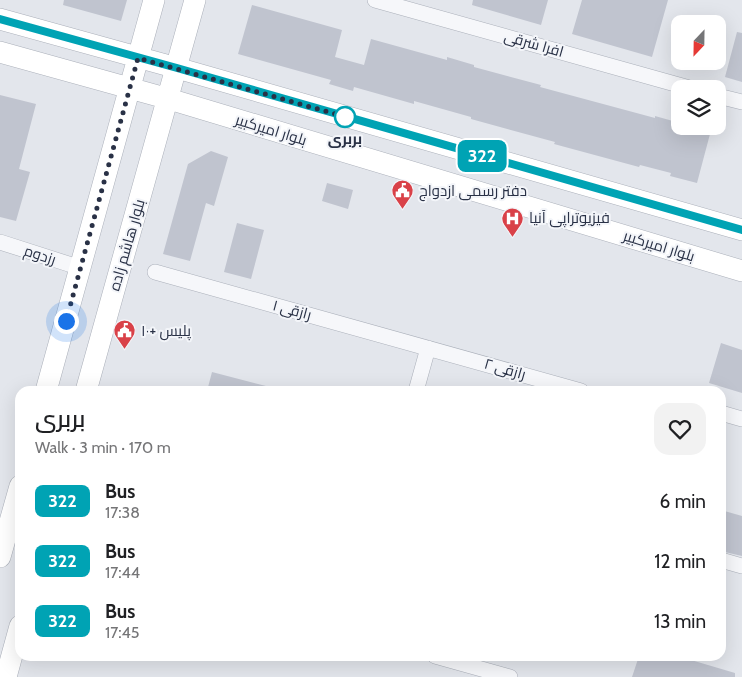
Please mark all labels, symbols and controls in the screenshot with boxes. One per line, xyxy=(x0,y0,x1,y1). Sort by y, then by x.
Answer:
north arrow xyxy=(671,15,726,70)
map controls xyxy=(671,15,726,135)
street label: افرا شرقی xyxy=(502,27,566,62)
button: layers xyxy=(671,80,726,135)
marker: بربری xyxy=(334,106,356,128)
street label: بلوار امیرکبیر xyxy=(232,110,309,149)
place label: بربری xyxy=(328,130,362,148)
line badge: 322 xyxy=(453,140,511,172)
text: 322 xyxy=(468,145,496,167)
public building icon: دفتر رسمی ازدواج xyxy=(391,179,415,210)
place label: دفتر رسمی ازدواج xyxy=(419,182,527,202)
street label: بلوار هاشم زاده xyxy=(105,197,150,293)
hospital icon: فیزیوتراپی آنیا xyxy=(501,206,525,237)
place label: فیزیوتراپی آنیا xyxy=(529,209,610,228)
street label: بلوار امیرکبیر xyxy=(620,226,697,265)
street label: رزدوم xyxy=(21,241,58,270)
street label: رازقی ۱ xyxy=(270,296,313,325)
your location xyxy=(54,309,79,334)
public building icon: پلیس +۱۰ xyxy=(113,319,137,350)
place label: پلیس +۱۰ xyxy=(141,322,191,341)
street label: رازقی ۲ xyxy=(482,354,528,384)
button: heart xyxy=(654,403,706,455)
text: بربری xyxy=(35,404,85,433)
text: Walk · 3 min · 170 m xyxy=(35,438,171,457)
text: Bus xyxy=(105,480,135,503)
text: 322 xyxy=(48,490,77,512)
text: 6 min xyxy=(660,490,706,513)
text: 17:38 xyxy=(105,503,140,522)
text: Bus xyxy=(105,540,135,563)
text: 322 xyxy=(48,550,77,572)
text: 12 min xyxy=(654,550,706,573)
text: 17:44 xyxy=(105,563,140,582)
text: Bus xyxy=(105,600,135,623)
text: 322 xyxy=(48,610,77,632)
text: 13 min xyxy=(654,610,706,633)
text: 17:45 xyxy=(105,623,140,642)

